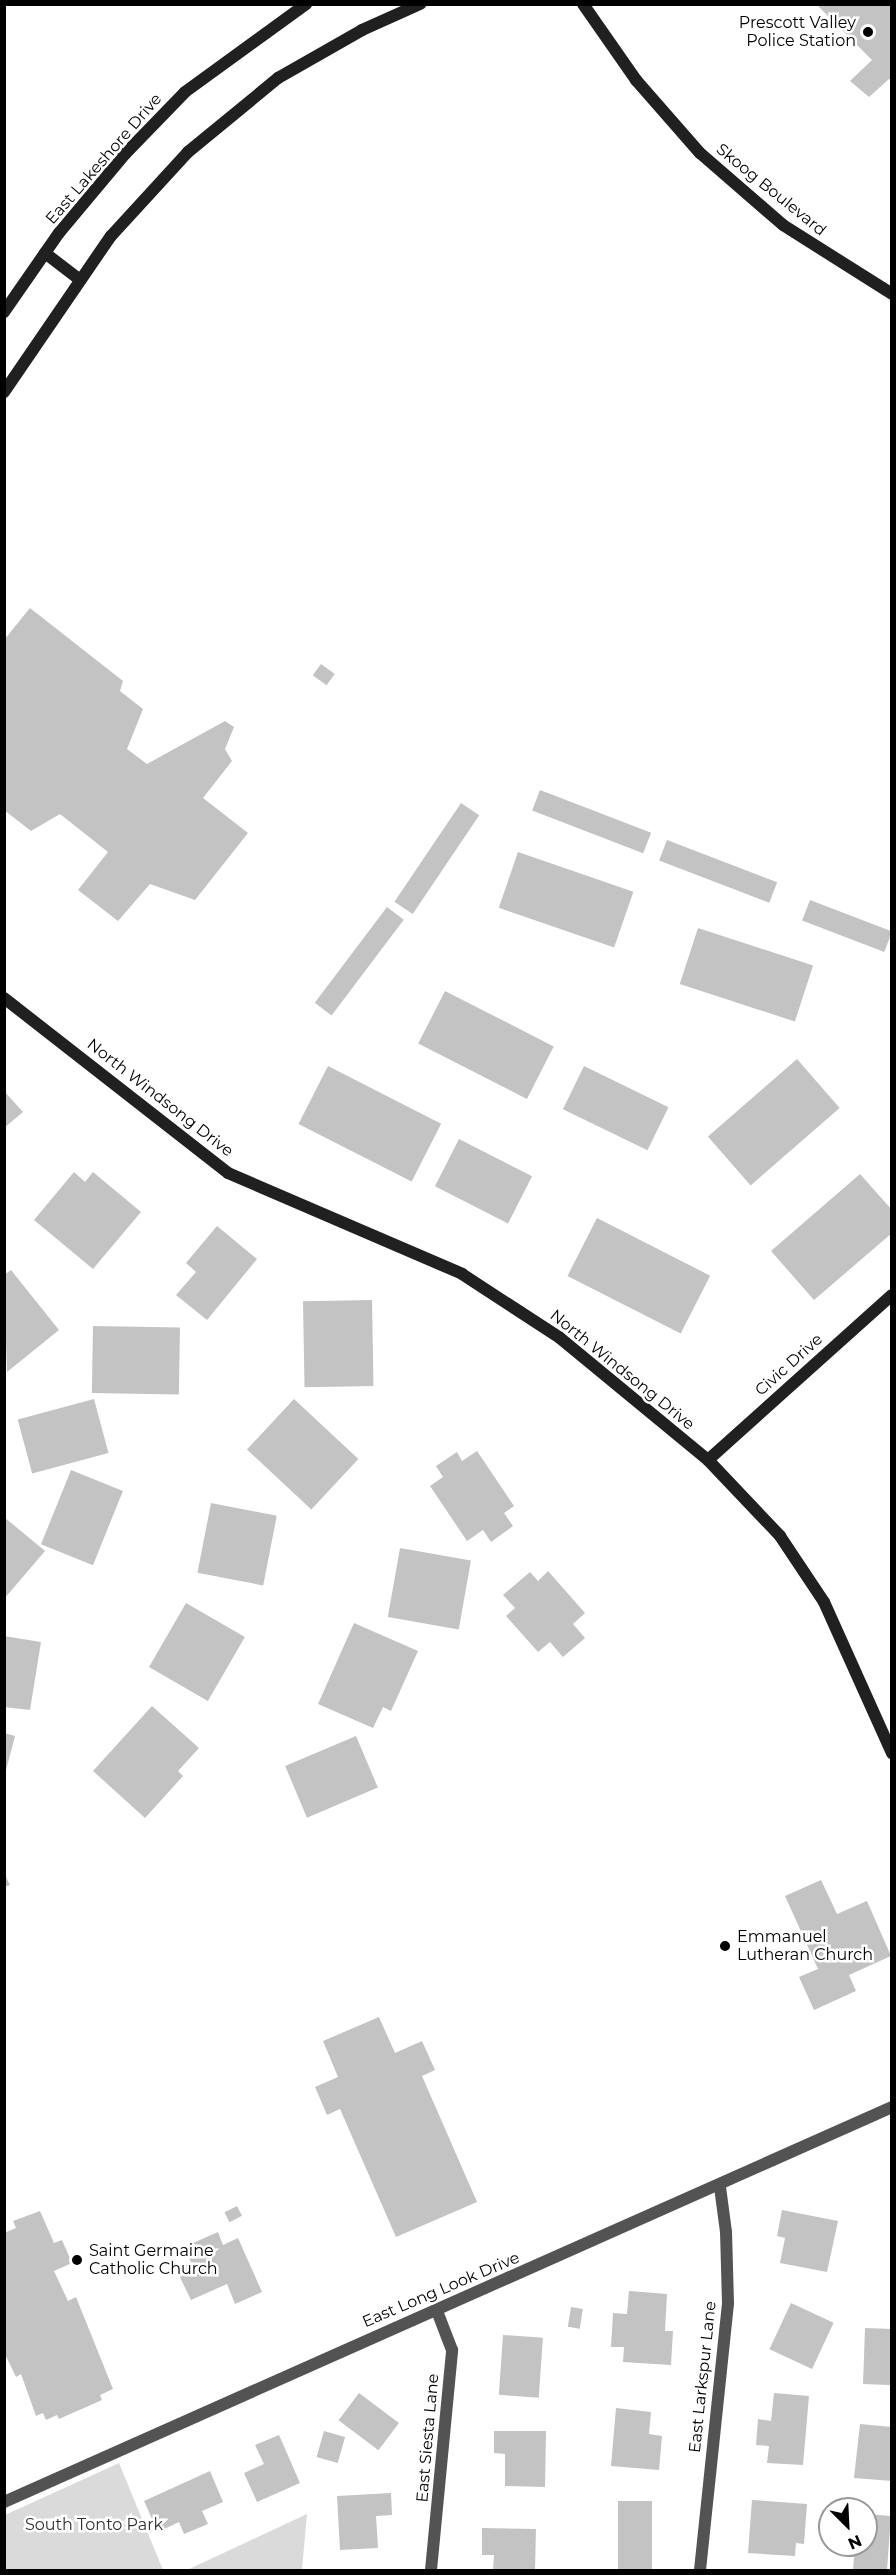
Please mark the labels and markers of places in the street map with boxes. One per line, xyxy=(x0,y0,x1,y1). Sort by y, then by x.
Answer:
place label: Prescott Valley Police Station xyxy=(739,13,856,51)
marker: Prescott Valley Police Station xyxy=(861,25,875,39)
place label: Emmanuel Lutheran Church xyxy=(737,1927,873,1965)
marker: Emmanuel Lutheran Church xyxy=(718,1939,732,1953)
place label: Saint Germaine Catholic Church xyxy=(89,2241,218,2279)
marker: Saint Germaine Catholic Church xyxy=(70,2253,84,2267)

